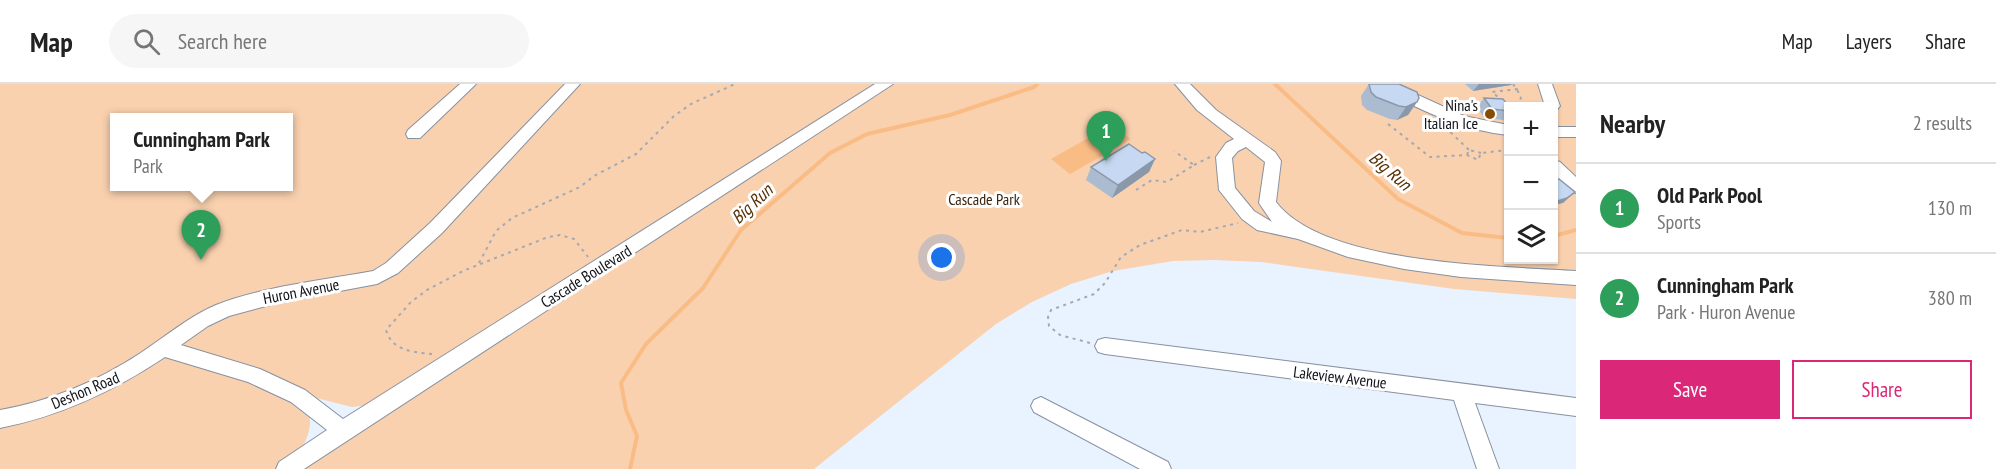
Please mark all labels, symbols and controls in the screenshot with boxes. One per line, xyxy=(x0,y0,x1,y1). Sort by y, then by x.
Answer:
search box xyxy=(109,14,529,68)
text: Map xyxy=(30,23,73,60)
icon: search xyxy=(130,25,163,58)
text: Search here xyxy=(178,27,267,55)
text: Map xyxy=(1782,28,1813,55)
text: Layers xyxy=(1846,28,1892,55)
text: Share xyxy=(1925,28,1966,55)
place label: Nina's Italian Ice xyxy=(1424,95,1478,133)
map controls xyxy=(1504,102,1558,264)
button: + xyxy=(1504,102,1558,156)
marker: Nina's Italian Ice xyxy=(1483,107,1497,121)
text: Nearby xyxy=(1600,107,1665,140)
text: 2 results xyxy=(1913,110,1972,136)
pin: 1 xyxy=(1086,112,1126,161)
popup xyxy=(110,113,293,191)
text: Cunningham Park xyxy=(133,125,270,153)
water label: Big Run xyxy=(1365,146,1417,196)
text: Park xyxy=(133,153,163,179)
button: − xyxy=(1504,156,1558,210)
water label: Big Run xyxy=(726,178,778,229)
text: Old Park Pool xyxy=(1657,181,1762,209)
park label: Cascade Park xyxy=(948,189,1021,209)
text: 1 xyxy=(1615,195,1624,221)
text: 130 m xyxy=(1928,195,1972,221)
text: Sports xyxy=(1657,209,1701,235)
pin: 2 xyxy=(182,210,220,260)
button: layers xyxy=(1504,210,1558,264)
street label: Cascade Boulevard xyxy=(537,240,635,312)
your location xyxy=(927,243,956,272)
text: Cunningham Park xyxy=(1657,271,1794,299)
street label: Huron Avenue xyxy=(261,274,341,308)
text: 2 xyxy=(1615,285,1624,311)
text: 380 m xyxy=(1928,285,1972,311)
text: Park · Huron Avenue xyxy=(1657,299,1796,325)
button: Save xyxy=(1600,360,1780,419)
button: Share xyxy=(1792,360,1972,419)
street label: Lakeview Avenue xyxy=(1292,361,1388,393)
street label: Deshon Road xyxy=(48,367,122,413)

